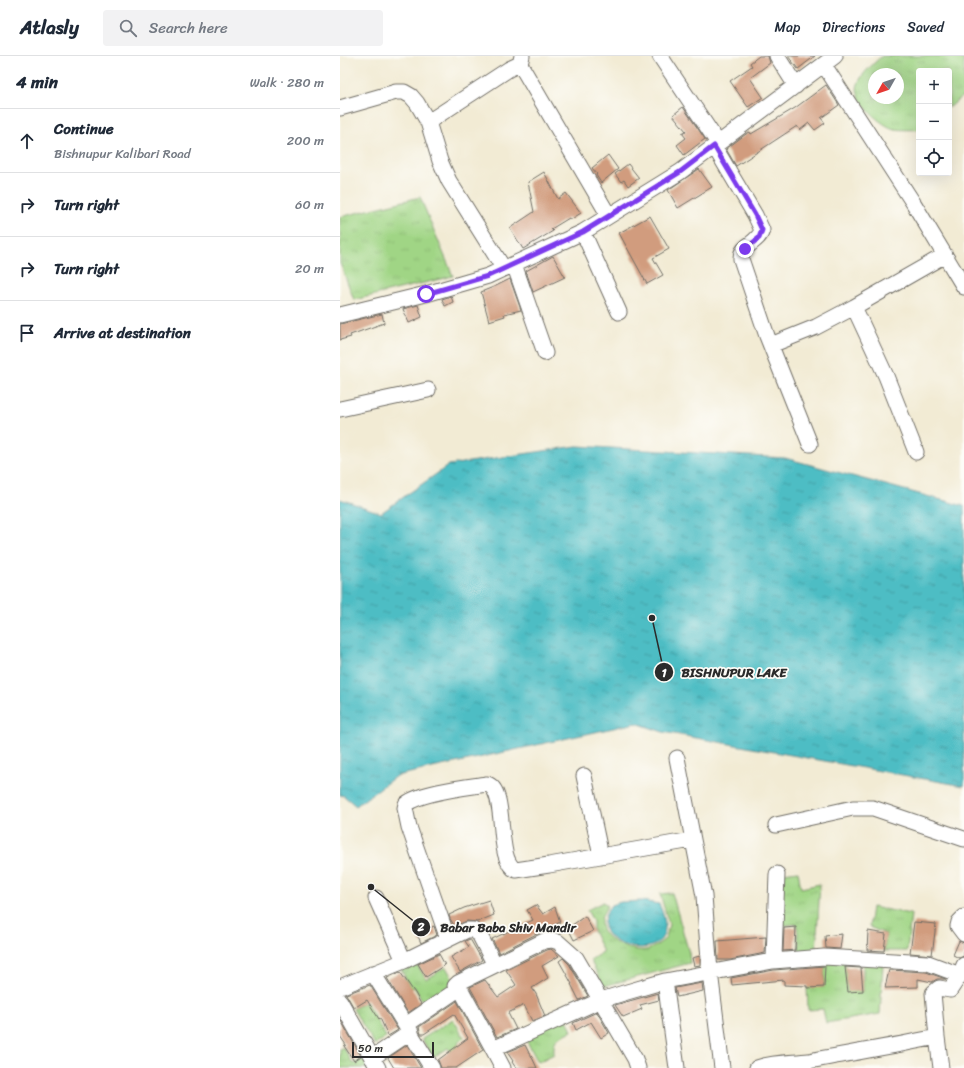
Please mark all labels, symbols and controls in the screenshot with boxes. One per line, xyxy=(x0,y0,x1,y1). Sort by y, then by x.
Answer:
search box xyxy=(103,10,383,46)
text: Atlasly xyxy=(20,11,79,44)
text: Search here xyxy=(149,15,228,41)
text: Map xyxy=(774,15,800,40)
text: Directions xyxy=(822,15,885,40)
text: Saved xyxy=(907,15,944,40)
icon: search xyxy=(117,17,139,39)
text: 4 min xyxy=(16,67,58,97)
north arrow xyxy=(868,68,904,104)
map controls xyxy=(916,68,952,176)
button: + xyxy=(916,68,952,104)
text: Walk · 280 m xyxy=(250,71,324,94)
button: − xyxy=(916,104,952,140)
text: Continue xyxy=(54,116,114,142)
text: 200 m xyxy=(287,129,324,152)
icon: ahead xyxy=(16,130,38,152)
button: locate xyxy=(916,140,952,176)
text: Bishnupur Kalibari Road xyxy=(54,142,191,165)
text: Turn right xyxy=(54,192,119,218)
text: 60 m xyxy=(295,193,324,216)
icon: right xyxy=(16,194,38,216)
route end xyxy=(736,240,754,258)
text: Turn right xyxy=(54,256,119,282)
text: 20 m xyxy=(295,257,324,280)
icon: right xyxy=(16,258,38,280)
route start xyxy=(417,285,435,303)
text: Arrive at destination xyxy=(54,320,191,346)
icon: arrive xyxy=(16,322,38,344)
callout: BISHNUPUR LAKE xyxy=(654,660,795,685)
text: BISHNUPUR LAKE xyxy=(682,661,788,684)
text: 1 xyxy=(661,662,667,684)
callout: Babar Baba Shiv Mandir xyxy=(411,915,584,940)
text: 2 xyxy=(417,916,425,938)
text: Babar Baba Shiv Mandir xyxy=(440,916,577,939)
text: 50 m xyxy=(358,1039,383,1058)
scale bar xyxy=(352,1040,434,1059)

